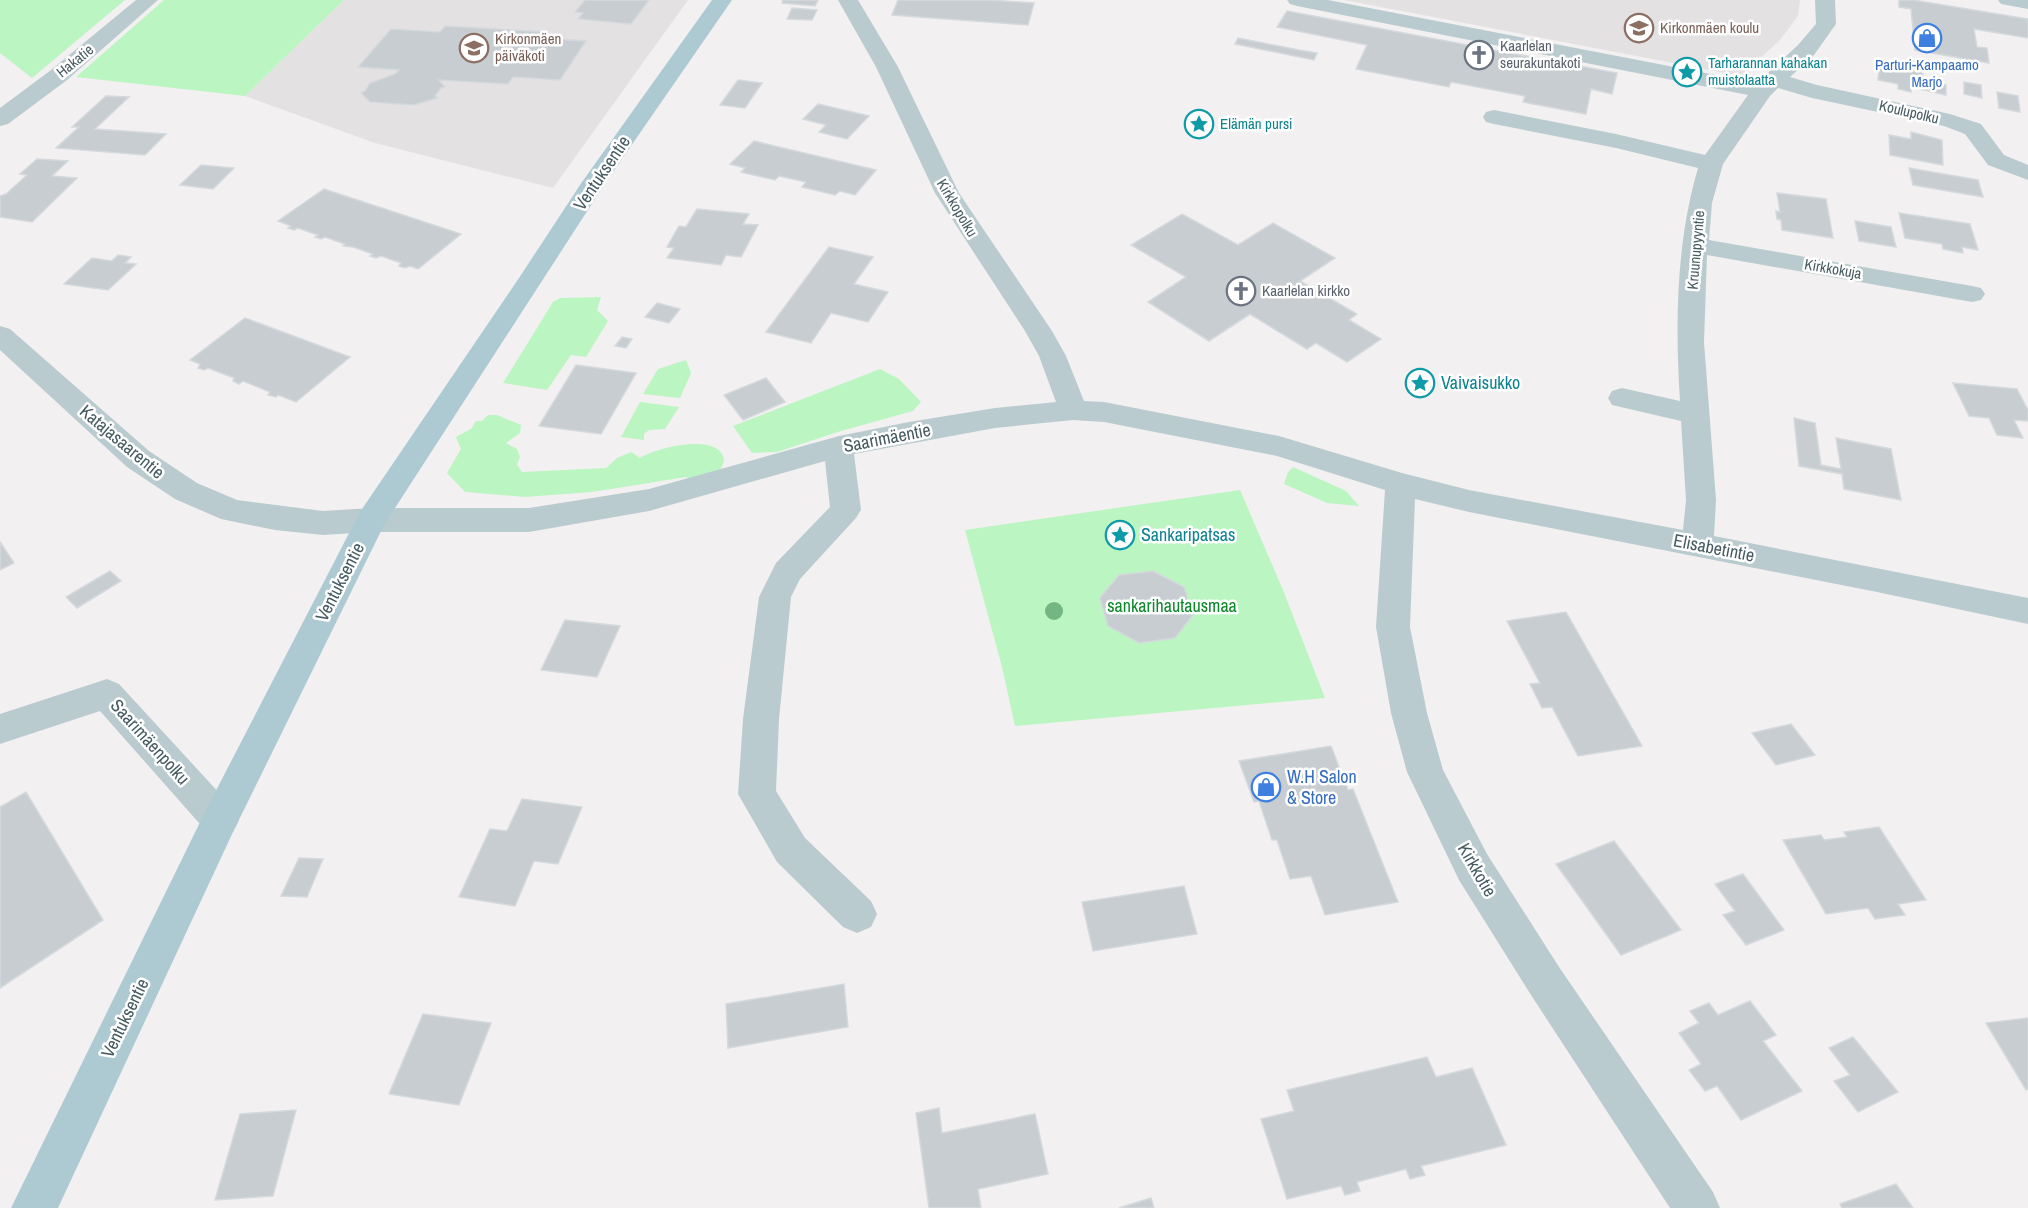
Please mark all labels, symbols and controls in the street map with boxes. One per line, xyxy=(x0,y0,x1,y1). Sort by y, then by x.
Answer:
school or university icon: Kirkonmäen koulu xyxy=(1623,12,1655,44)
place label: Kirkonmäen koulu xyxy=(1660,17,1759,38)
shop icon: Parturi-Kampaamo Marjo xyxy=(1911,22,1943,54)
place label: Kirkonmäen päiväkoti xyxy=(495,28,561,66)
school or university icon: Kirkonmäen päiväkoti xyxy=(458,32,490,64)
place label: Kaarlelan seurakuntakoti xyxy=(1500,35,1581,73)
street label: Hakatie xyxy=(52,39,98,82)
church icon: Kaarlelan seurakuntakoti xyxy=(1463,39,1495,71)
place label: Tarharannan kahakan muistolaatta xyxy=(1708,52,1827,90)
place label: Parturi-Kampaamo Marjo xyxy=(1875,54,1979,92)
place icon: Tarharannan kahakan muistolaatta xyxy=(1671,56,1703,88)
street label: Koulupolku xyxy=(1877,94,1941,129)
place icon: Elämän pursi xyxy=(1183,108,1215,140)
place label: Elämän pursi xyxy=(1220,113,1292,134)
street label: Ventuksentie xyxy=(567,130,636,215)
street label: Kirkkopolku xyxy=(932,175,983,241)
street label: Kruunupyyntie xyxy=(1682,209,1709,290)
street label: Kirkkokuja xyxy=(1803,253,1863,284)
church icon: Kaarlelan kirkko xyxy=(1225,275,1257,307)
place label: Kaarlelan kirkko xyxy=(1262,280,1350,301)
place icon: Vaivaisukko xyxy=(1404,367,1436,399)
place label: Vaivaisukko xyxy=(1441,370,1520,395)
street label: Katajasaarentie xyxy=(75,399,170,484)
street label: Saarimäentie xyxy=(841,417,933,458)
place icon: Sankaripatsas xyxy=(1104,519,1136,551)
place label: Sankaripatsas xyxy=(1141,522,1235,547)
street label: Elisabetintie xyxy=(1671,527,1757,568)
street label: Ventuksentie xyxy=(309,538,370,625)
park label: sankarihautausmaa xyxy=(1107,593,1237,618)
street label: Saarimäenpolku xyxy=(105,693,196,790)
place label: W.H Salon & Store xyxy=(1287,764,1357,810)
shop icon: W.H Salon & Store xyxy=(1250,771,1282,803)
street label: Kirkkotie xyxy=(1452,838,1503,901)
street label: Ventuksentie xyxy=(95,974,154,1062)

